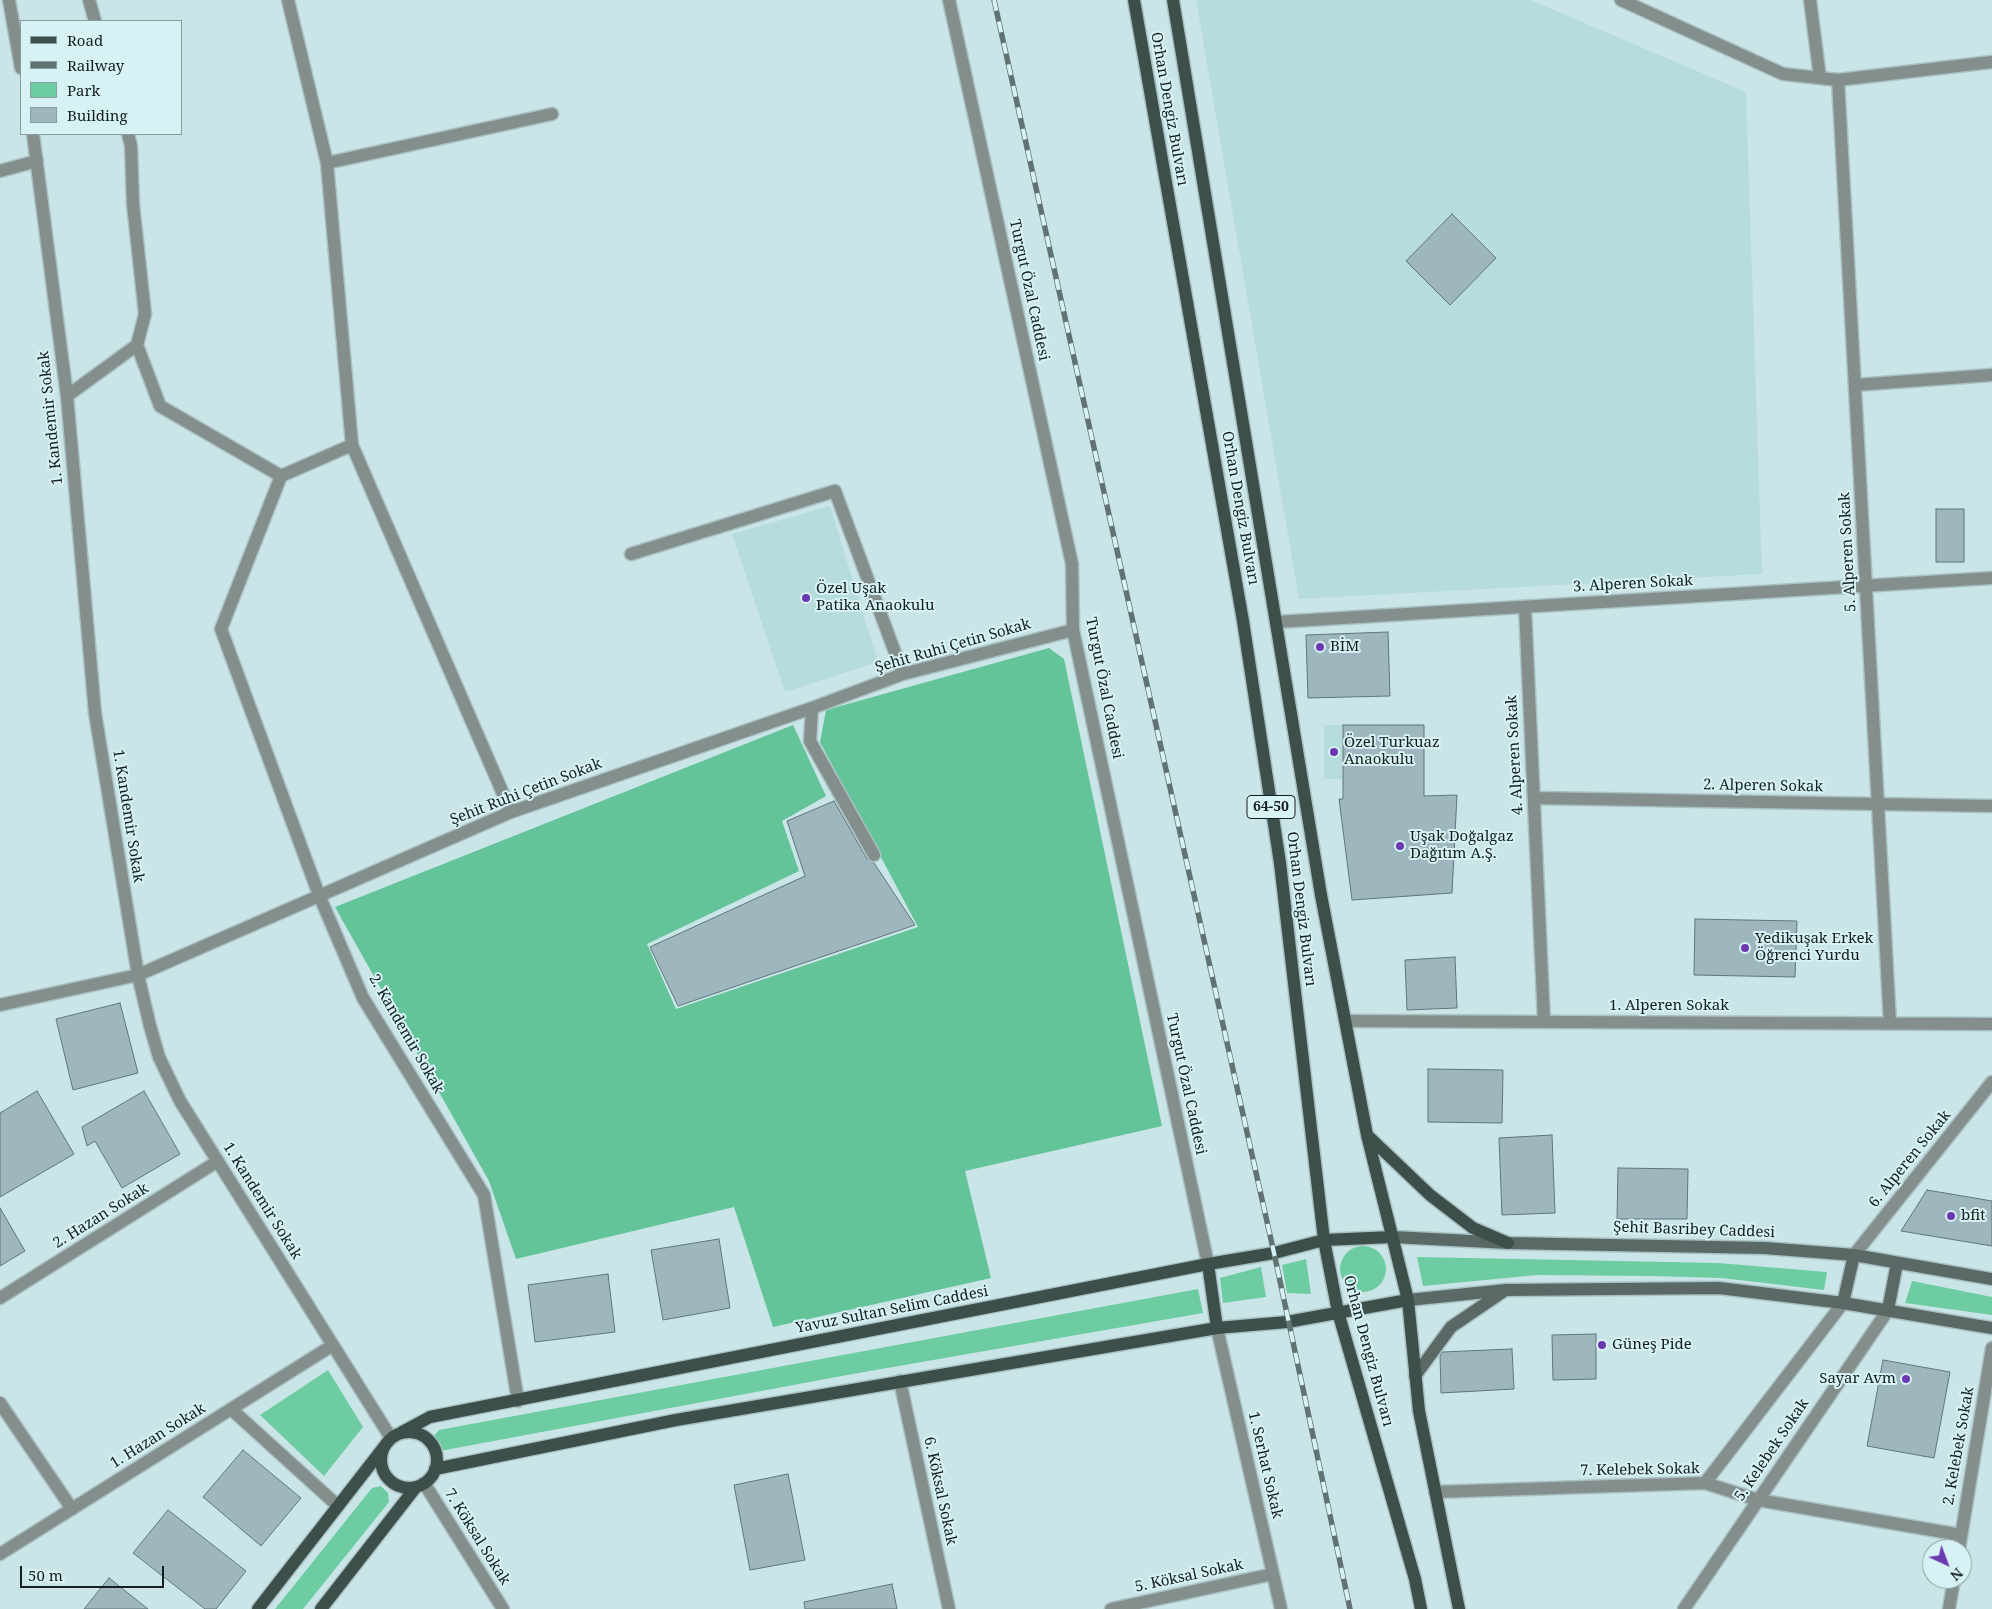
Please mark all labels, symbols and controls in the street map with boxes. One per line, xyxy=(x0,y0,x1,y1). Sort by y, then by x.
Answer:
legend xyxy=(20,20,182,135)
text: Road xyxy=(67,30,103,50)
street label: Orhan Dengiz Bulvarı xyxy=(1147,31,1191,187)
text: Railway xyxy=(67,55,124,75)
text: Park xyxy=(67,80,100,100)
text: Building xyxy=(67,105,128,125)
street label: Turgut Özal Caddesi xyxy=(1005,218,1053,362)
street label: 1. Kandemir Sokak xyxy=(35,350,67,486)
street label: Orhan Dengiz Bulvarı xyxy=(1218,430,1262,586)
street label: 5. Alperen Sokak xyxy=(1836,492,1860,612)
street label: 3. Alperen Sokak xyxy=(1573,572,1693,596)
place label: Özel Uşak Patika Anaokulu xyxy=(816,580,935,615)
marker: Özel Uşak Patika Anaokulu xyxy=(800,592,812,604)
street label: Şehit Ruhi Çetin Sokak xyxy=(873,615,1033,677)
street label: Turgut Özal Caddesi xyxy=(1081,616,1127,760)
place label: BİM xyxy=(1330,638,1359,656)
marker: BİM xyxy=(1314,641,1326,653)
street label: 4. Alperen Sokak xyxy=(1503,695,1527,815)
place label: Özel Turkuaz Anaokulu xyxy=(1344,734,1440,769)
marker: Özel Turkuaz Anaokulu xyxy=(1328,746,1340,758)
street label: 1. Kandemir Sokak xyxy=(109,748,147,884)
street label: Şehit Ruhi Çetin Sokak xyxy=(448,755,604,829)
street label: 2. Alperen Sokak xyxy=(1703,776,1823,796)
road number: 64-50 xyxy=(1247,796,1295,819)
place label: Uşak Doğalgaz Dağıtım A.Ş. xyxy=(1410,828,1514,863)
street label: Orhan Dengiz Bulvarı xyxy=(1283,831,1319,987)
marker: Uşak Doğalgaz Dağıtım A.Ş. xyxy=(1394,840,1406,852)
place label: Yedikuşak Erkek Öğrenci Yurdu xyxy=(1755,930,1873,965)
marker: Yedikuşak Erkek Öğrenci Yurdu xyxy=(1739,942,1751,954)
street label: 2. Kandemir Sokak xyxy=(365,971,447,1097)
street label: 1. Alperen Sokak xyxy=(1609,997,1729,1015)
street label: Turgut Özal Caddesi xyxy=(1162,1012,1210,1156)
street label: 6. Alperen Sokak xyxy=(1865,1107,1955,1211)
street label: 1. Kandemir Sokak xyxy=(219,1139,305,1263)
street label: 2. Hazan Sokak xyxy=(50,1180,152,1252)
place label: bfit xyxy=(1961,1207,1985,1225)
marker: bfit xyxy=(1945,1210,1957,1222)
street label: Şehit Basribey Caddesi xyxy=(1613,1218,1775,1242)
street label: Orhan Dengiz Bulvarı xyxy=(1339,1273,1397,1429)
street label: Yavuz Sultan Selim Caddesi xyxy=(794,1282,990,1338)
place label: Güneş Pide xyxy=(1612,1336,1692,1354)
marker: Güneş Pide xyxy=(1596,1339,1608,1351)
place label: Sayar Avm xyxy=(1819,1370,1896,1388)
marker: Sayar Avm xyxy=(1900,1373,1912,1385)
street label: 2. Kelebek Sokak xyxy=(1940,1386,1978,1506)
street label: 5. Kelebek Sokak xyxy=(1731,1395,1813,1505)
street label: 1. Hazan Sokak xyxy=(107,1400,209,1472)
street label: 1. Serhat Sokak xyxy=(1244,1410,1286,1520)
street label: 6. Köksal Sokak xyxy=(920,1435,960,1547)
street label: 7. Kelebek Sokak xyxy=(1580,1460,1700,1480)
street label: 7. Köksal Sokak xyxy=(440,1485,514,1589)
north arrow xyxy=(1922,1539,1972,1589)
scale bar xyxy=(22,1556,166,1588)
street label: 5. Köksal Sokak xyxy=(1133,1556,1245,1596)
text: N xyxy=(1946,1564,1967,1585)
text: 50 m xyxy=(28,1565,63,1585)

